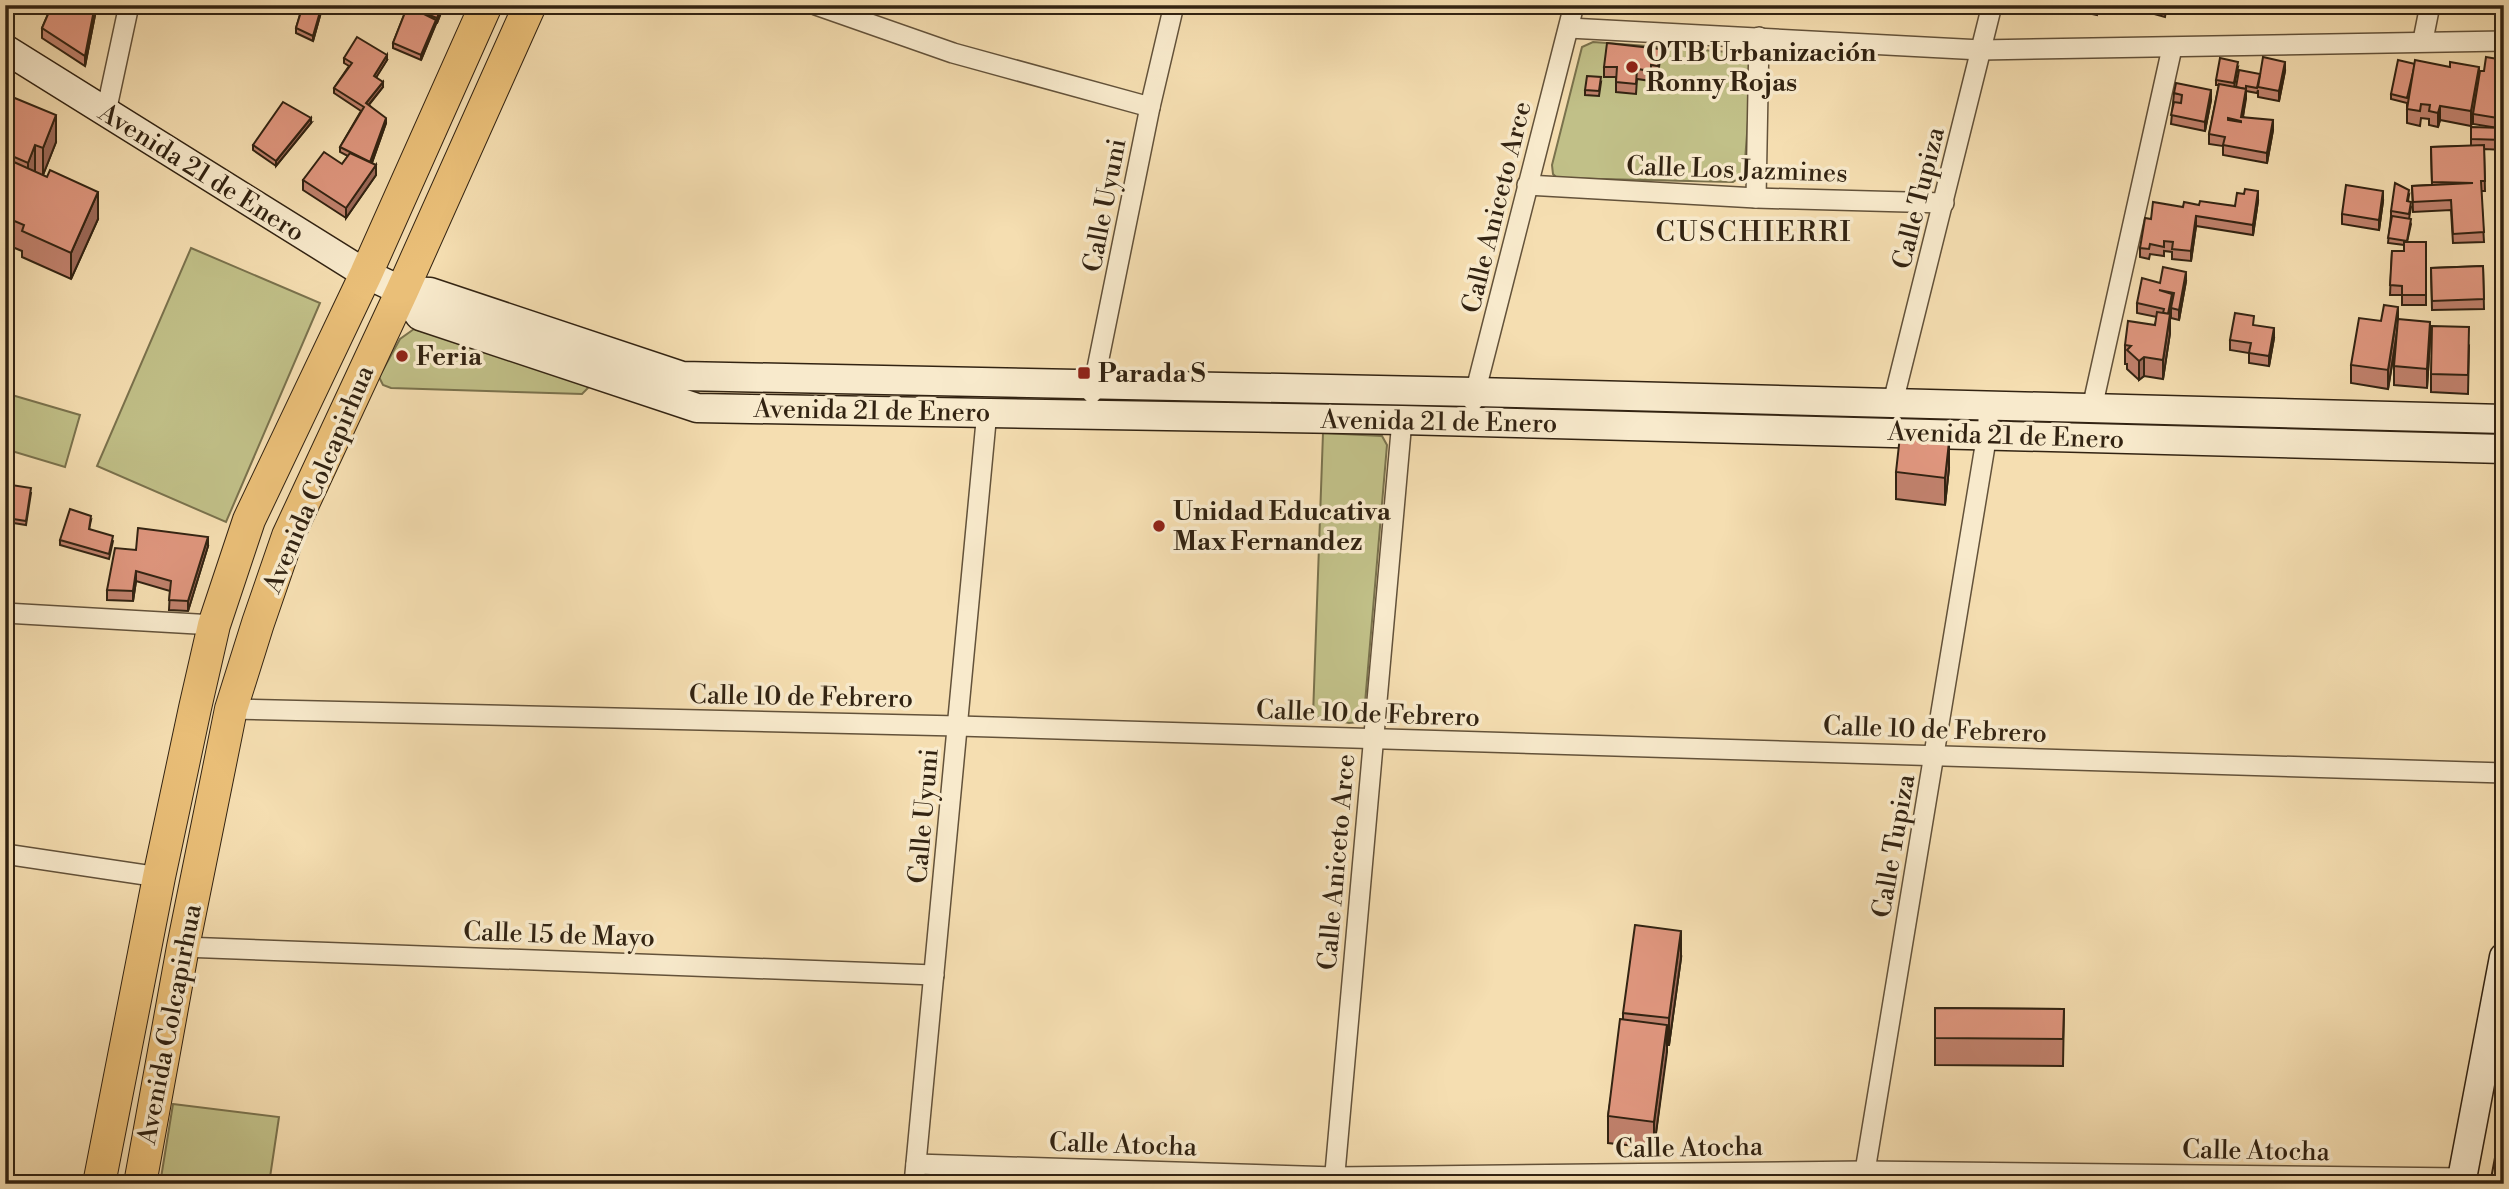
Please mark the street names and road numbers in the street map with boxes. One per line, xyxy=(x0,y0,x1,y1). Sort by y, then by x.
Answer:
street label: Avenida 21 de Enero xyxy=(92,96,310,249)
street label: Calle Aniceto Arce xyxy=(1455,98,1539,316)
street label: Calle Tupiza xyxy=(1886,123,1952,273)
street label: Calle Uyuni xyxy=(1076,136,1134,275)
street label: Calle Los Jazmines xyxy=(1626,150,1848,190)
street label: Avenida Colcapirhua xyxy=(256,360,382,599)
street label: Avenida 21 de Enero xyxy=(752,393,991,429)
street label: Avenida 21 de Enero xyxy=(1319,404,1558,440)
street label: Avenida 21 de Enero xyxy=(1886,416,2125,456)
street label: Calle 10 de Febrero xyxy=(689,679,913,715)
street label: Calle 10 de Febrero xyxy=(1255,694,1481,734)
street label: Calle 10 de Febrero xyxy=(1822,710,2048,750)
street label: Calle Uyuni xyxy=(902,747,946,885)
street label: Calle Aniceto Arce xyxy=(1312,753,1362,972)
street label: Calle Tupiza xyxy=(1866,771,1922,920)
street label: Avenida Colcapirhua xyxy=(131,901,209,1148)
street label: Calle 15 de Mayo xyxy=(463,916,655,954)
street label: Calle Atocha xyxy=(1049,1126,1198,1164)
street label: Calle Atocha xyxy=(1615,1131,1764,1165)
street label: Calle Atocha xyxy=(2182,1134,2331,1168)

